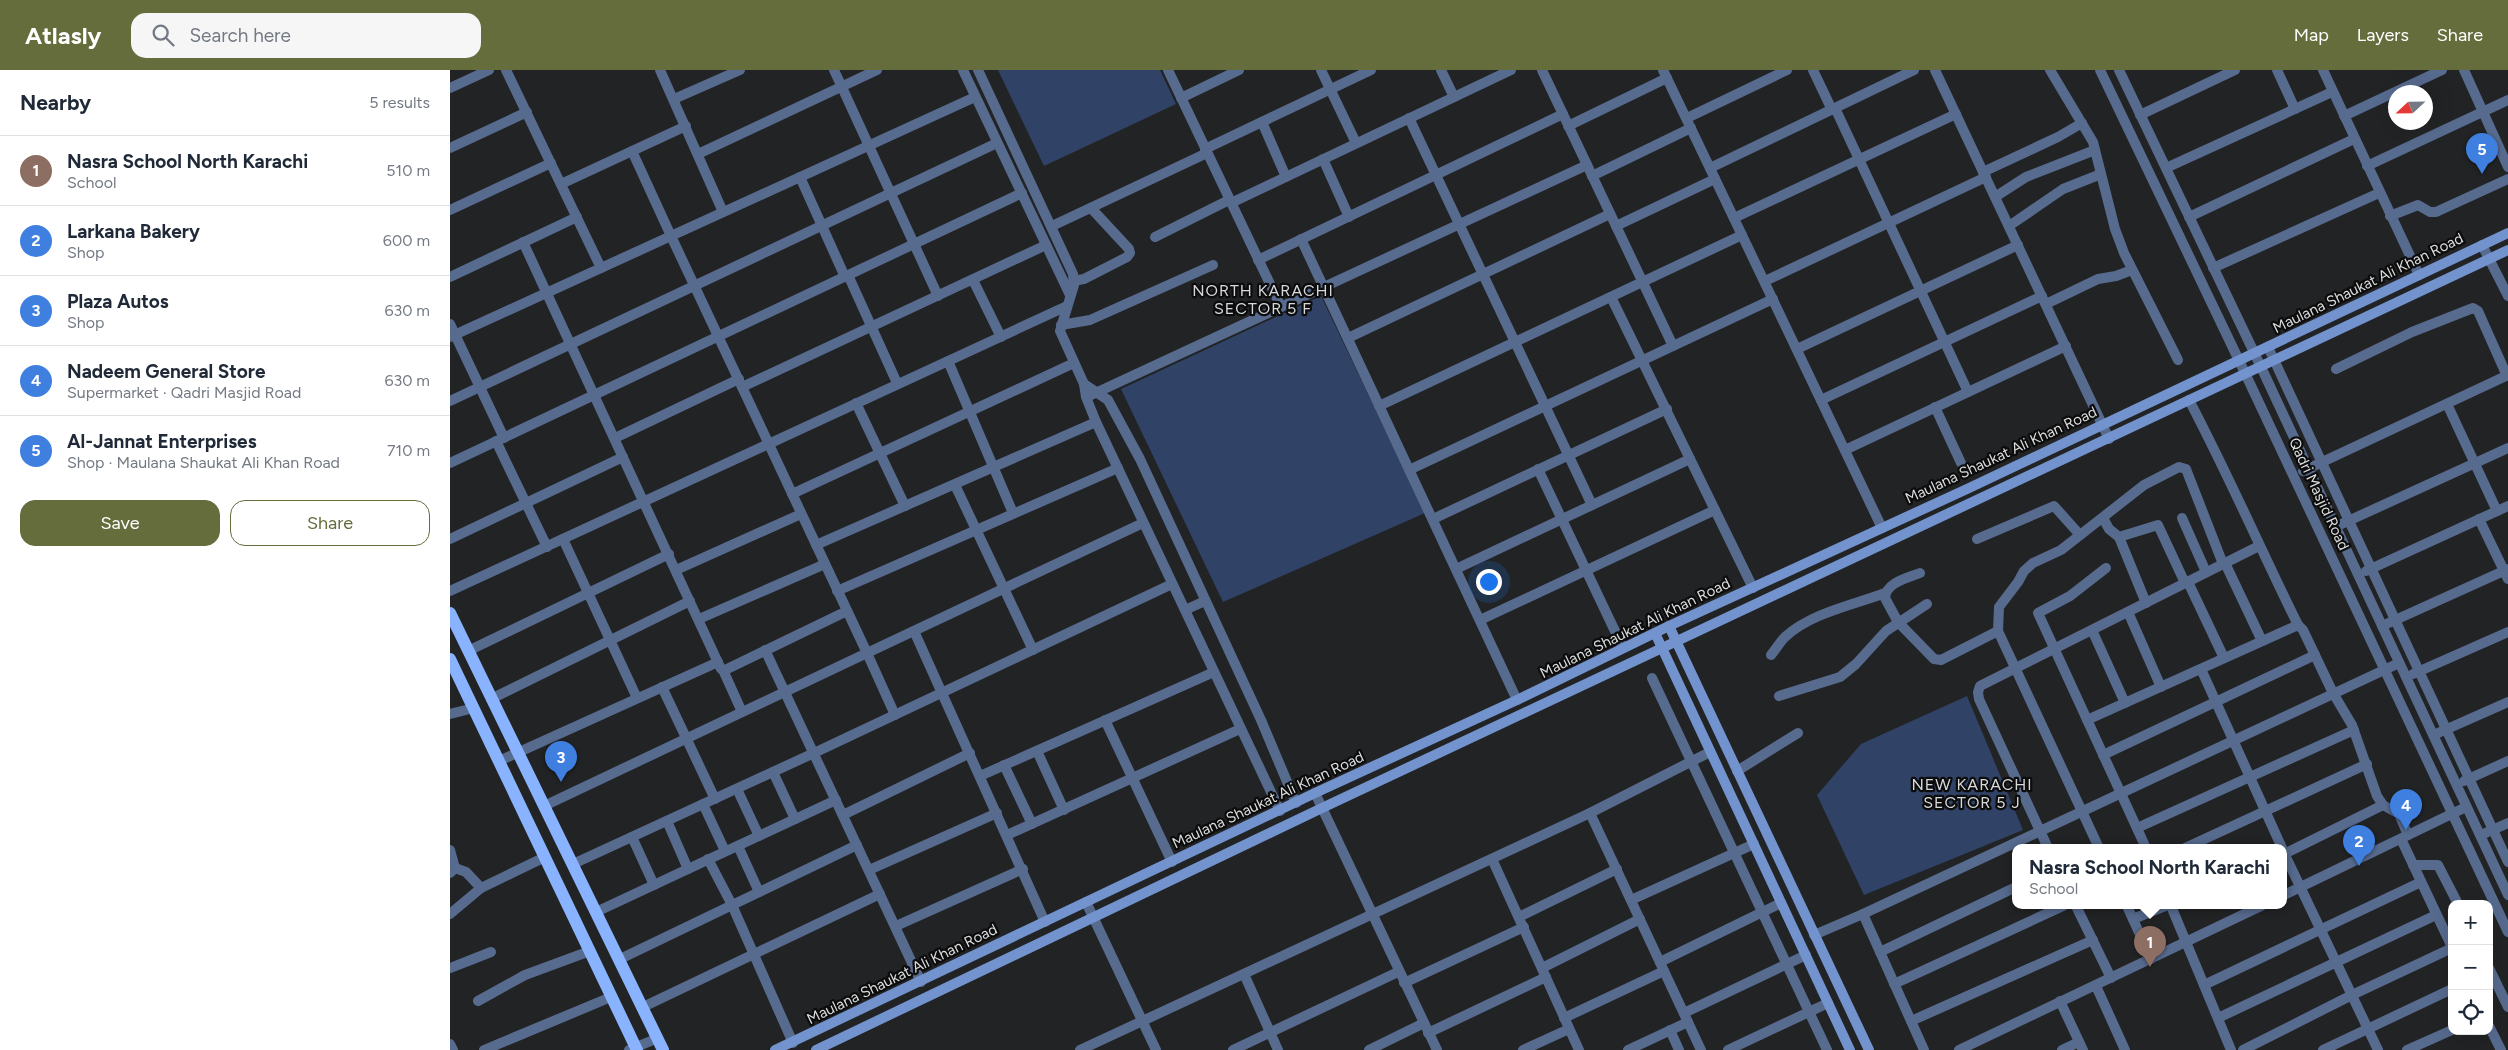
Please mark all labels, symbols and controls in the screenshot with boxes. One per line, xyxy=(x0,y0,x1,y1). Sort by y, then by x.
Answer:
search box xyxy=(131,13,481,58)
text: Atlasly xyxy=(25,21,101,50)
icon: search xyxy=(149,21,177,49)
text: Search here xyxy=(189,24,291,47)
text: Map xyxy=(2294,24,2329,46)
text: Layers xyxy=(2357,24,2409,46)
text: Share xyxy=(2437,24,2483,46)
north arrow xyxy=(2388,85,2433,130)
text: Nearby xyxy=(20,90,91,115)
text: 5 results xyxy=(369,93,430,112)
pin: 5 xyxy=(2466,133,2498,174)
text: Nasra School North Karachi xyxy=(67,150,308,173)
text: 1 xyxy=(33,161,39,180)
text: 510 m xyxy=(386,161,430,180)
text: School xyxy=(67,173,117,192)
text: Larkana Bakery xyxy=(67,220,200,243)
street label: Maulana Shaukat Ali Khan Road xyxy=(2270,229,2466,337)
text: 2 xyxy=(31,231,41,250)
text: 600 m xyxy=(383,231,430,250)
text: Shop xyxy=(67,243,105,262)
district label: NORTH KARACHI SECTOR 5 F xyxy=(1192,281,1334,318)
text: Plaza Autos xyxy=(67,290,169,313)
text: 3 xyxy=(32,301,40,320)
text: 630 m xyxy=(384,301,430,320)
text: Shop xyxy=(67,313,105,332)
text: Nadeem General Store xyxy=(67,360,266,383)
text: 4 xyxy=(31,371,41,390)
text: 630 m xyxy=(384,371,430,390)
text: Supermarket · Qadri Masjid Road xyxy=(67,383,301,402)
street label: Maulana Shaukat Ali Khan Road xyxy=(1902,403,2100,507)
text: Al-Jannat Enterprises xyxy=(67,430,257,453)
street label: Qadri Masjid Road xyxy=(2285,435,2353,553)
text: 5 xyxy=(31,441,41,460)
text: 710 m xyxy=(387,441,430,460)
text: Shop · Maulana Shaukat Ali Khan Road xyxy=(67,453,340,472)
button: Save xyxy=(20,500,220,546)
button: Share xyxy=(230,500,430,546)
your location xyxy=(1476,569,1502,595)
street label: Maulana Shaukat Ali Khan Road xyxy=(1537,574,1733,682)
pin: 3 xyxy=(545,741,577,782)
street label: Maulana Shaukat Ali Khan Road xyxy=(1169,748,1367,852)
district label: NEW KARACHI SECTOR 5 J xyxy=(1911,775,2033,812)
pin: 4 xyxy=(2390,789,2422,830)
pin: 2 xyxy=(2343,825,2375,866)
popup xyxy=(2012,844,2287,909)
text: Nasra School North Karachi xyxy=(2029,856,2270,879)
text: School xyxy=(2029,879,2078,898)
map controls xyxy=(2448,900,2493,1035)
button: + xyxy=(2448,900,2493,945)
street label: Maulana Shaukat Ali Khan Road xyxy=(804,920,1000,1028)
pin: 1 xyxy=(2134,926,2166,967)
button: − xyxy=(2448,945,2493,990)
button: locate xyxy=(2448,990,2493,1035)

